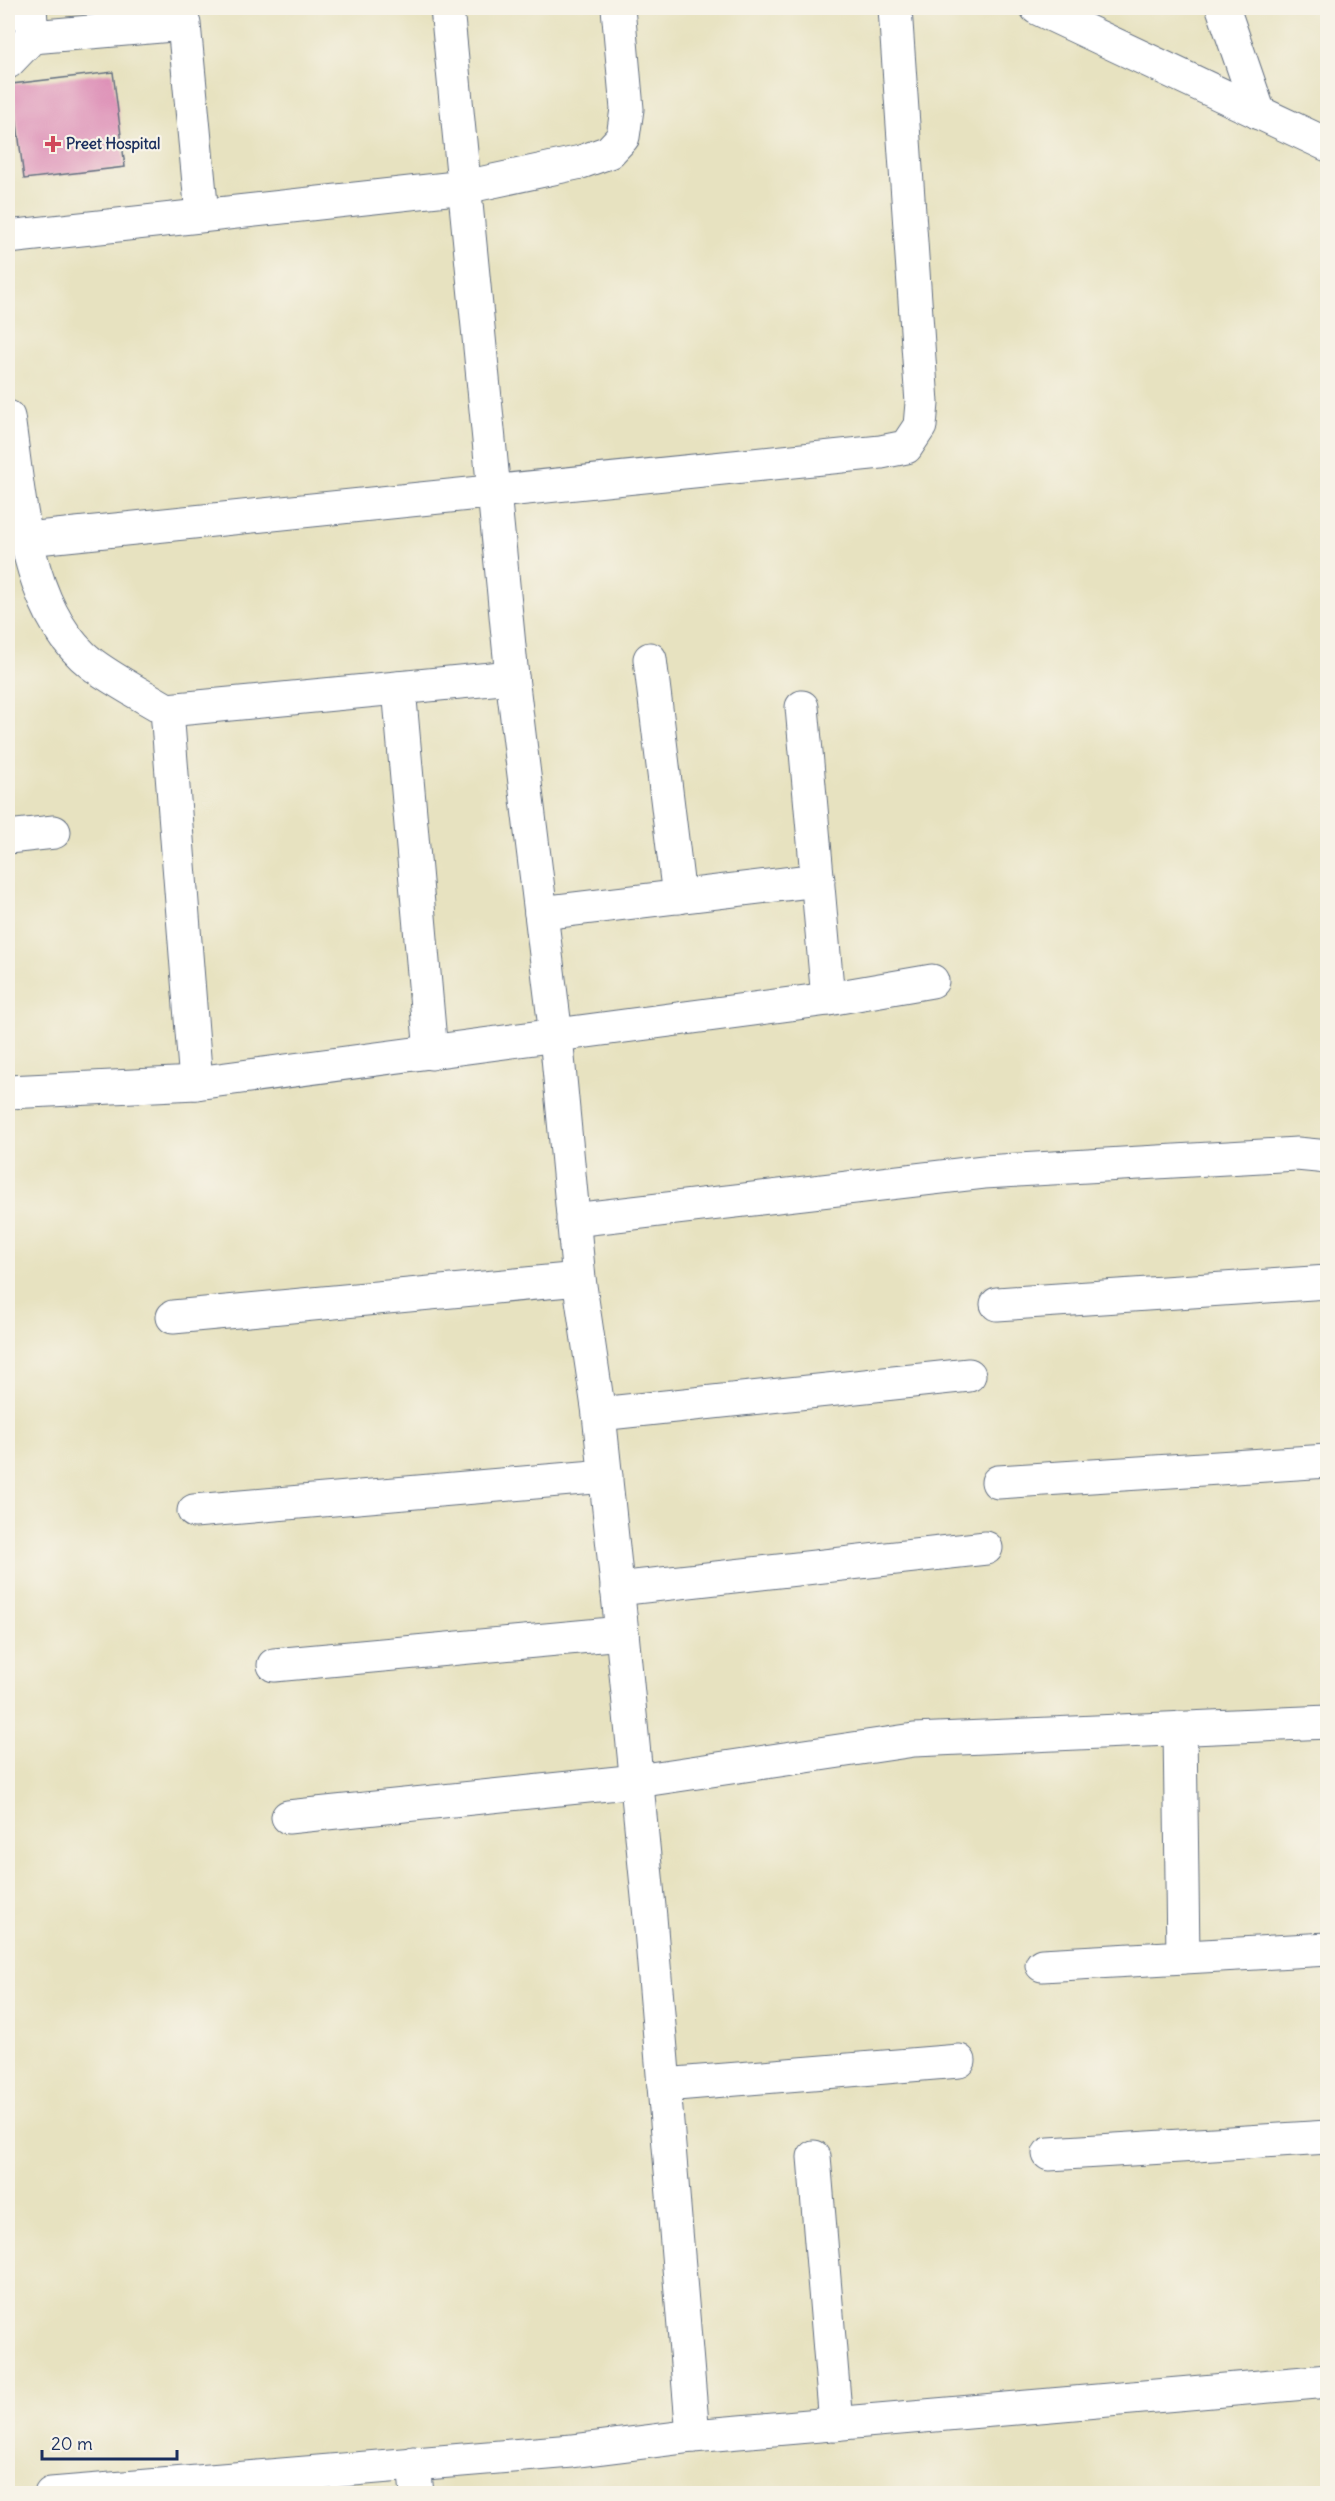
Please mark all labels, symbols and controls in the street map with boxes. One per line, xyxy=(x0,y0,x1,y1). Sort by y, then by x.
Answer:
place label: Preet Hospital xyxy=(66,134,160,154)
marker: Preet Hospital xyxy=(44,135,62,153)
scale bar xyxy=(42,2423,177,2461)
text: 20 m xyxy=(51,2432,93,2455)

